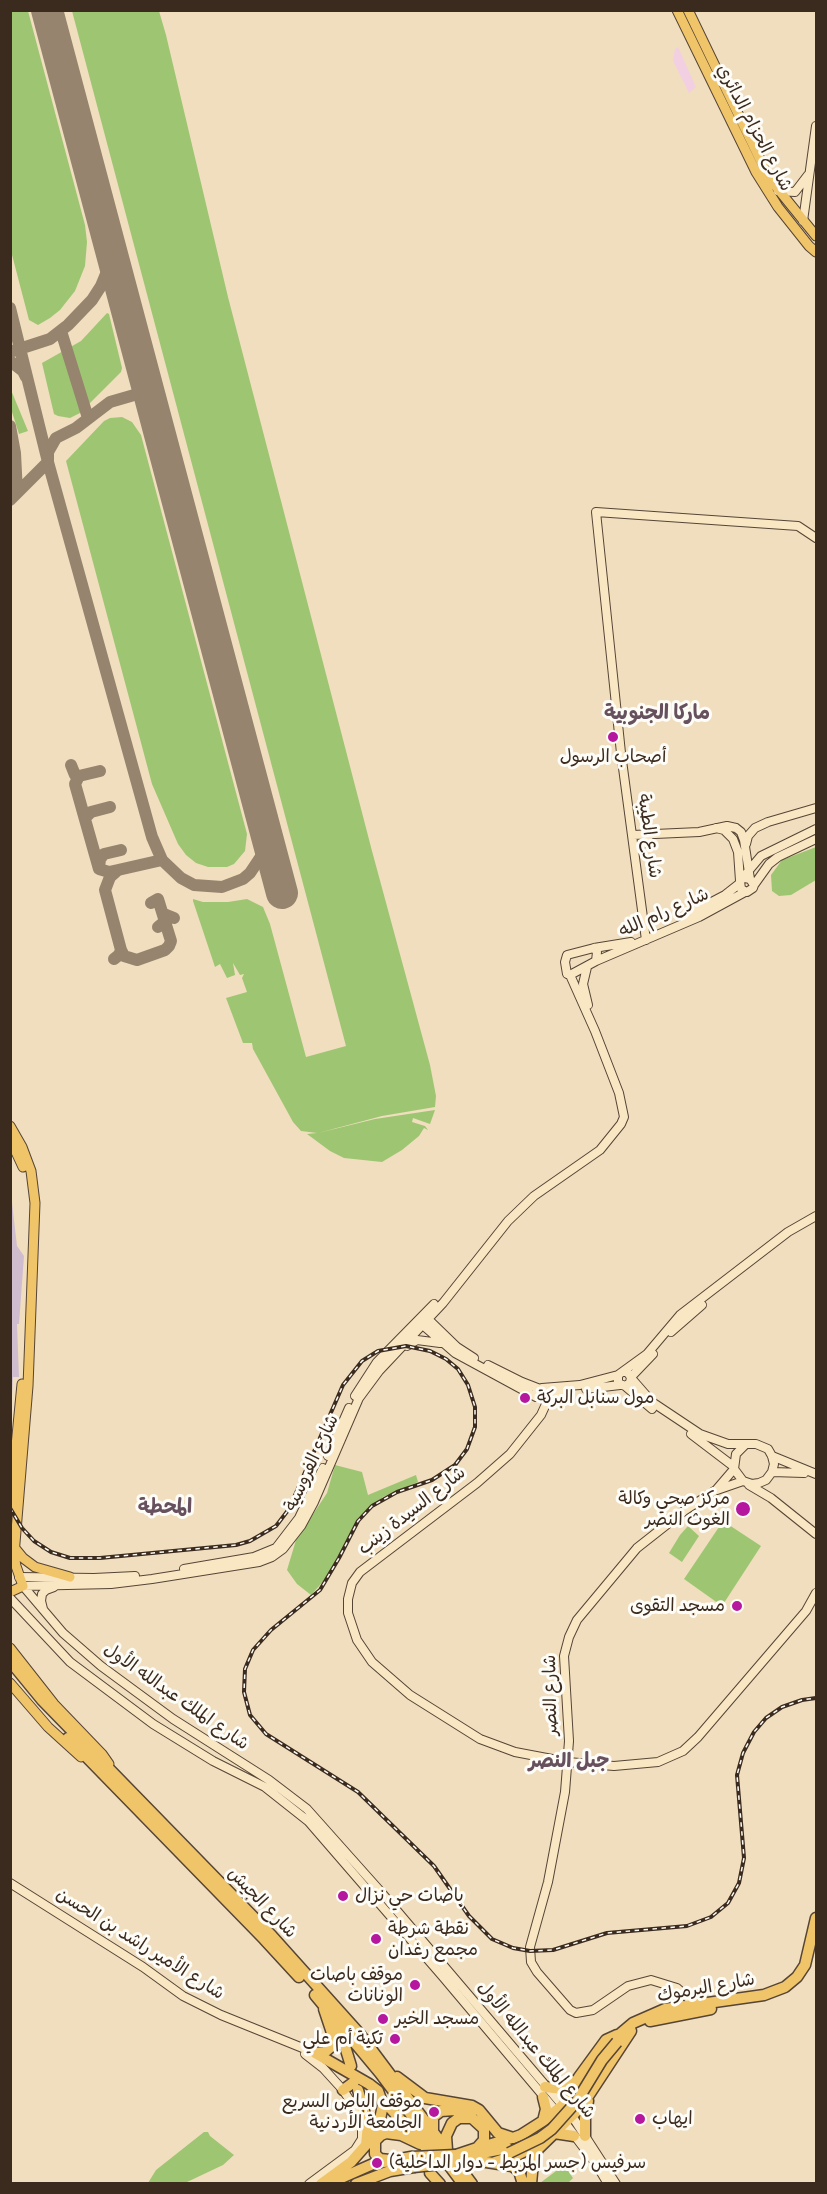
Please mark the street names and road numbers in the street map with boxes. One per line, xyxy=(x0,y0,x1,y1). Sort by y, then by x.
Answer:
street label: شارع الحزام الدائري xyxy=(711,61,797,195)
street label: شارع الطيبة xyxy=(632,792,666,880)
street label: شارع رام الله xyxy=(616,884,712,942)
street label: شارع الفروسية xyxy=(280,1411,344,1515)
street label: شارع السيدة زينب xyxy=(354,1462,470,1560)
street label: شارع الملك عبدالله الأول xyxy=(99,1639,253,1755)
street label: شارع النصر xyxy=(539,1655,563,1735)
street label: شارع الجيش xyxy=(223,1863,301,1943)
street label: شارع الأمير راشد بن الحسن xyxy=(52,1883,228,2005)
street label: شارع اليرموك xyxy=(656,1969,756,2007)
street label: شارع الملك عبدالله الأول xyxy=(472,1977,600,2123)

